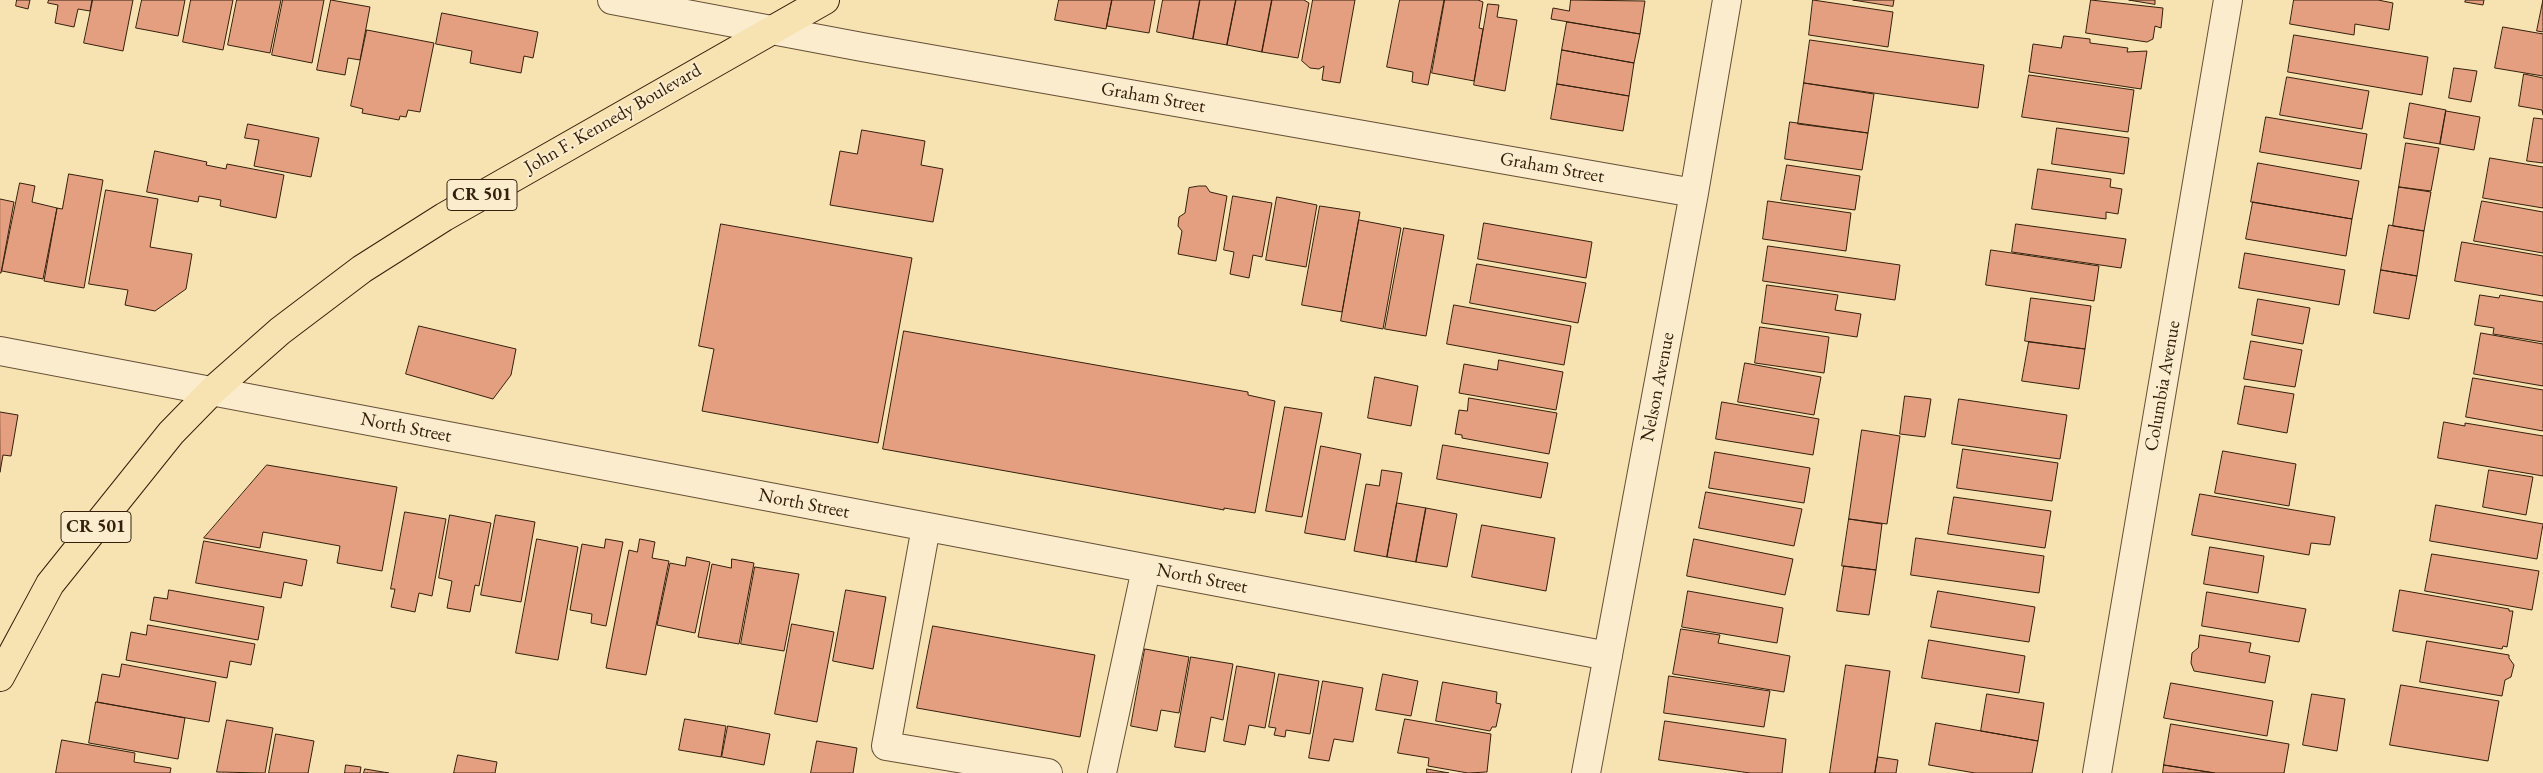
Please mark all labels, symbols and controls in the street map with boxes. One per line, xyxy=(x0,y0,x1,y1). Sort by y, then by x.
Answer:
street label: John F. Kennedy Boulevard xyxy=(520,59,706,179)
street label: Graham Street xyxy=(1099,78,1207,118)
street label: Graham Street xyxy=(1498,148,1606,188)
road number: CR 501 xyxy=(447,180,517,210)
street label: Columbia Avenue xyxy=(2140,319,2186,453)
street label: Nelson Avenue xyxy=(1636,330,1680,444)
street label: North Street xyxy=(359,408,453,448)
street label: North Street xyxy=(757,484,851,524)
road number: CR 501 xyxy=(61,512,131,542)
street label: North Street xyxy=(1155,559,1249,599)

